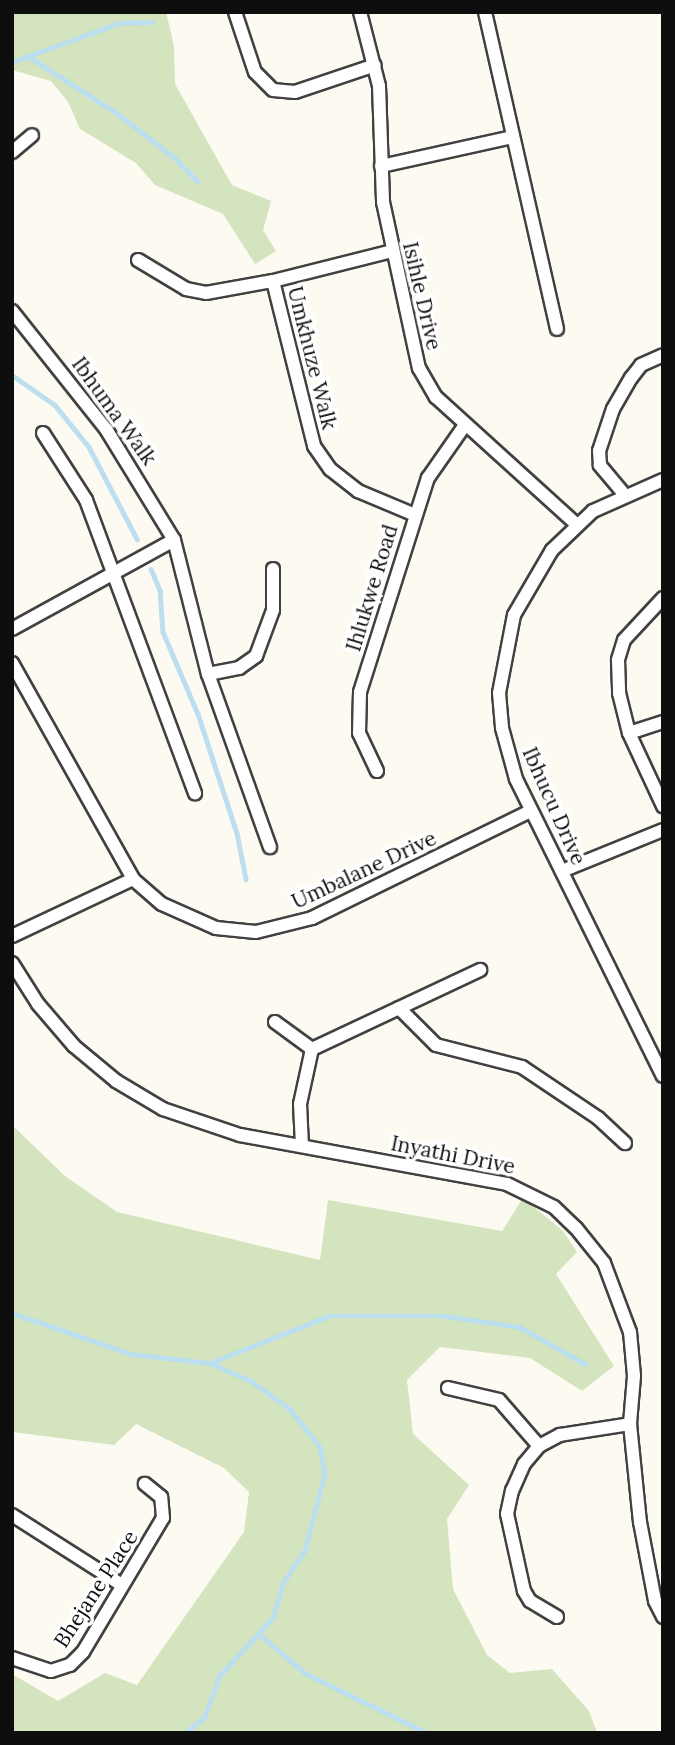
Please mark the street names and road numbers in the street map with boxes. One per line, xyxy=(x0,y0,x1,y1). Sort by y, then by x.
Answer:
street label: Isihle Drive xyxy=(397,239,447,353)
street label: Umkhuze Walk xyxy=(282,284,342,432)
street label: Ibhuma Walk xyxy=(66,352,162,470)
street label: Ihlukwe Road xyxy=(341,522,403,654)
street label: Ibhucu Drive xyxy=(517,743,591,869)
street label: Umbalane Drive xyxy=(288,826,440,914)
street label: Inyathi Drive xyxy=(389,1131,517,1179)
street label: Bhejane Place xyxy=(49,1526,143,1652)

